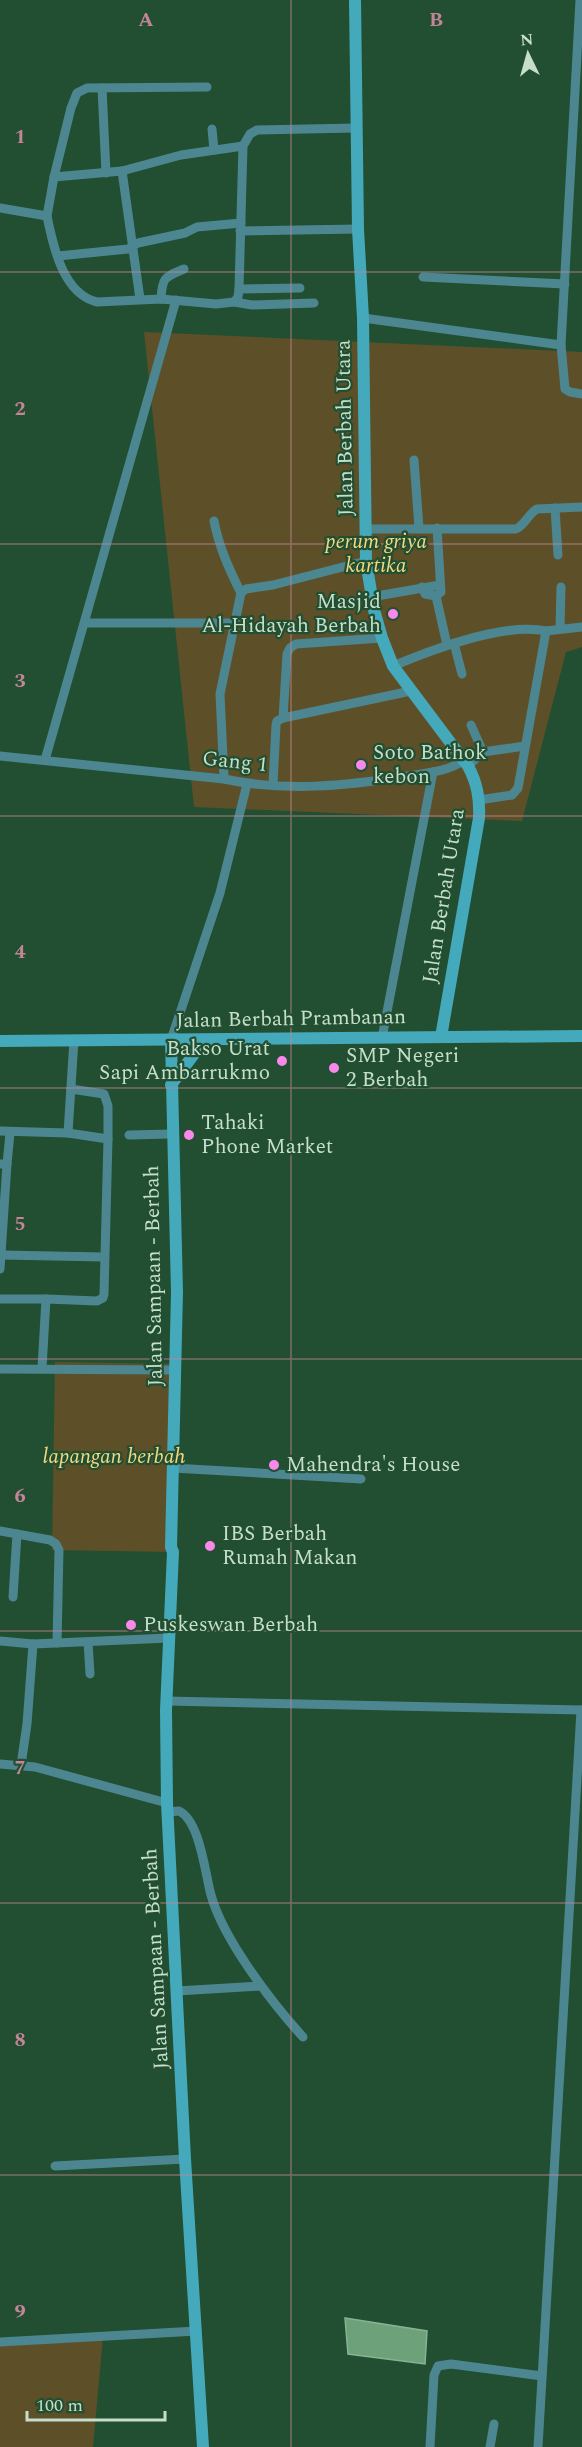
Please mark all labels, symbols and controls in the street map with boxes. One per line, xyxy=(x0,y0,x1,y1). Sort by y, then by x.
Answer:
text: A xyxy=(138,5,154,35)
text: B xyxy=(429,5,443,35)
north arrow xyxy=(498,24,558,84)
text: N xyxy=(519,28,534,53)
text: 1 xyxy=(14,122,26,152)
street label: Jalan Berbah Utara xyxy=(327,339,363,517)
text: 2 xyxy=(14,394,26,424)
park label: perum griya kartika xyxy=(324,526,427,582)
place label: Masjid Al-Hidayah Berbah xyxy=(201,586,381,642)
marker: Masjid Al-Hidayah Berbah xyxy=(386,607,400,621)
text: 3 xyxy=(14,666,26,696)
place label: Soto Bathok kebon xyxy=(373,737,487,793)
street label: Gang 1 xyxy=(201,743,269,781)
marker: Soto Bathok kebon xyxy=(354,758,368,772)
street label: Jalan Berbah Utara xyxy=(414,805,474,986)
text: 4 xyxy=(14,937,26,967)
street label: Jalan Berbah Prambanan xyxy=(176,1001,406,1037)
place label: Bakso Urat Sapi Ambarrukmo xyxy=(99,1033,270,1089)
place label: SMP Negeri 2 Berbah xyxy=(346,1040,459,1096)
marker: Bakso Urat Sapi Ambarrukmo xyxy=(275,1054,289,1068)
marker: SMP Negeri 2 Berbah xyxy=(327,1061,341,1075)
place label: Tahaki Phone Market xyxy=(201,1107,333,1163)
marker: Tahaki Phone Market xyxy=(182,1128,196,1142)
street label: Jalan Sampaan - Berbah xyxy=(136,1165,172,1387)
text: 5 xyxy=(14,1209,26,1239)
park label: lapangan berbah xyxy=(43,1441,185,1473)
place label: Mahendra's House xyxy=(286,1449,460,1481)
marker: Mahendra's House xyxy=(267,1458,281,1472)
text: 6 xyxy=(14,1481,26,1511)
place label: IBS Berbah Rumah Makan xyxy=(222,1518,357,1574)
marker: IBS Berbah Rumah Makan xyxy=(203,1539,217,1553)
place label: Puskeswan Berbah xyxy=(143,1609,318,1641)
marker: Puskeswan Berbah xyxy=(124,1618,138,1632)
text: 7 xyxy=(14,1753,26,1783)
street label: Jalan Sampaan - Berbah xyxy=(134,1848,178,2070)
text: 8 xyxy=(14,2025,26,2055)
text: 9 xyxy=(14,2297,26,2327)
scale bar xyxy=(27,2384,165,2422)
text: 100 m xyxy=(36,2392,83,2419)

